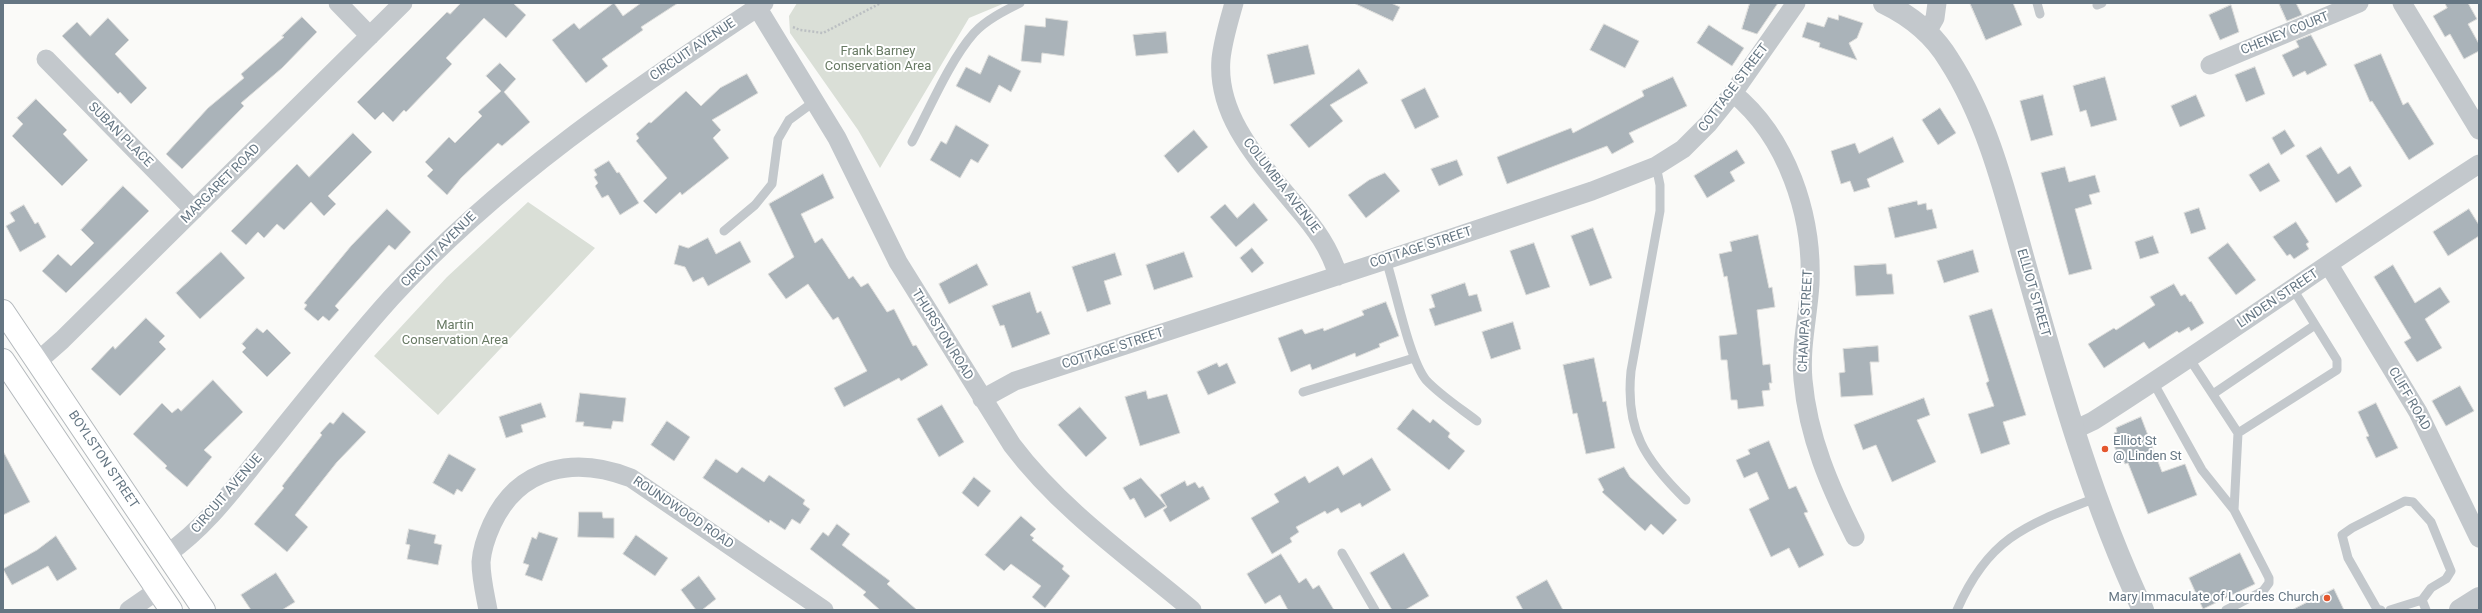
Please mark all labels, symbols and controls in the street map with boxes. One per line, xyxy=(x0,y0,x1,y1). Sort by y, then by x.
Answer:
street label: CHENEY COURT xyxy=(2239,9,2331,59)
street label: CIRCUIT AVENUE xyxy=(647,16,739,84)
street label: COTTAGE STREET xyxy=(1696,41,1772,135)
park label: Frank Barney Conservation Area xyxy=(825,44,931,75)
street label: SUBAN PLACE xyxy=(84,99,156,171)
street label: COLUMBIA AVENUE xyxy=(1239,135,1323,237)
street label: MARGARET ROAD xyxy=(178,141,264,227)
street label: CIRCUIT AVENUE xyxy=(398,209,480,291)
street label: COTTAGE STREET xyxy=(1368,224,1474,272)
street label: ELLIOT STREET xyxy=(2013,247,2053,339)
street label: LINDEN STREET xyxy=(2235,266,2321,332)
street label: CHAMPA STREET xyxy=(1796,269,1816,373)
street label: THURSTON ROAD xyxy=(908,287,976,383)
park label: Martin Conservation Area xyxy=(402,318,508,349)
street label: COTTAGE STREET xyxy=(1060,325,1166,373)
street label: CLIFF ROAD xyxy=(2385,365,2433,433)
street label: BOYLSTON STREET xyxy=(65,408,141,512)
place label: Elliot St @ Linden St xyxy=(2113,434,2182,465)
marker: Elliot St @ Linden St xyxy=(2100,444,2110,454)
street label: CIRCUIT AVENUE xyxy=(188,451,266,537)
street label: ROUNDWOOD ROAD xyxy=(630,473,736,553)
place label: Mary Immaculate of Lourdes Church xyxy=(2108,590,2319,606)
marker: Mary Immaculate of Lourdes Church xyxy=(2322,593,2332,603)

